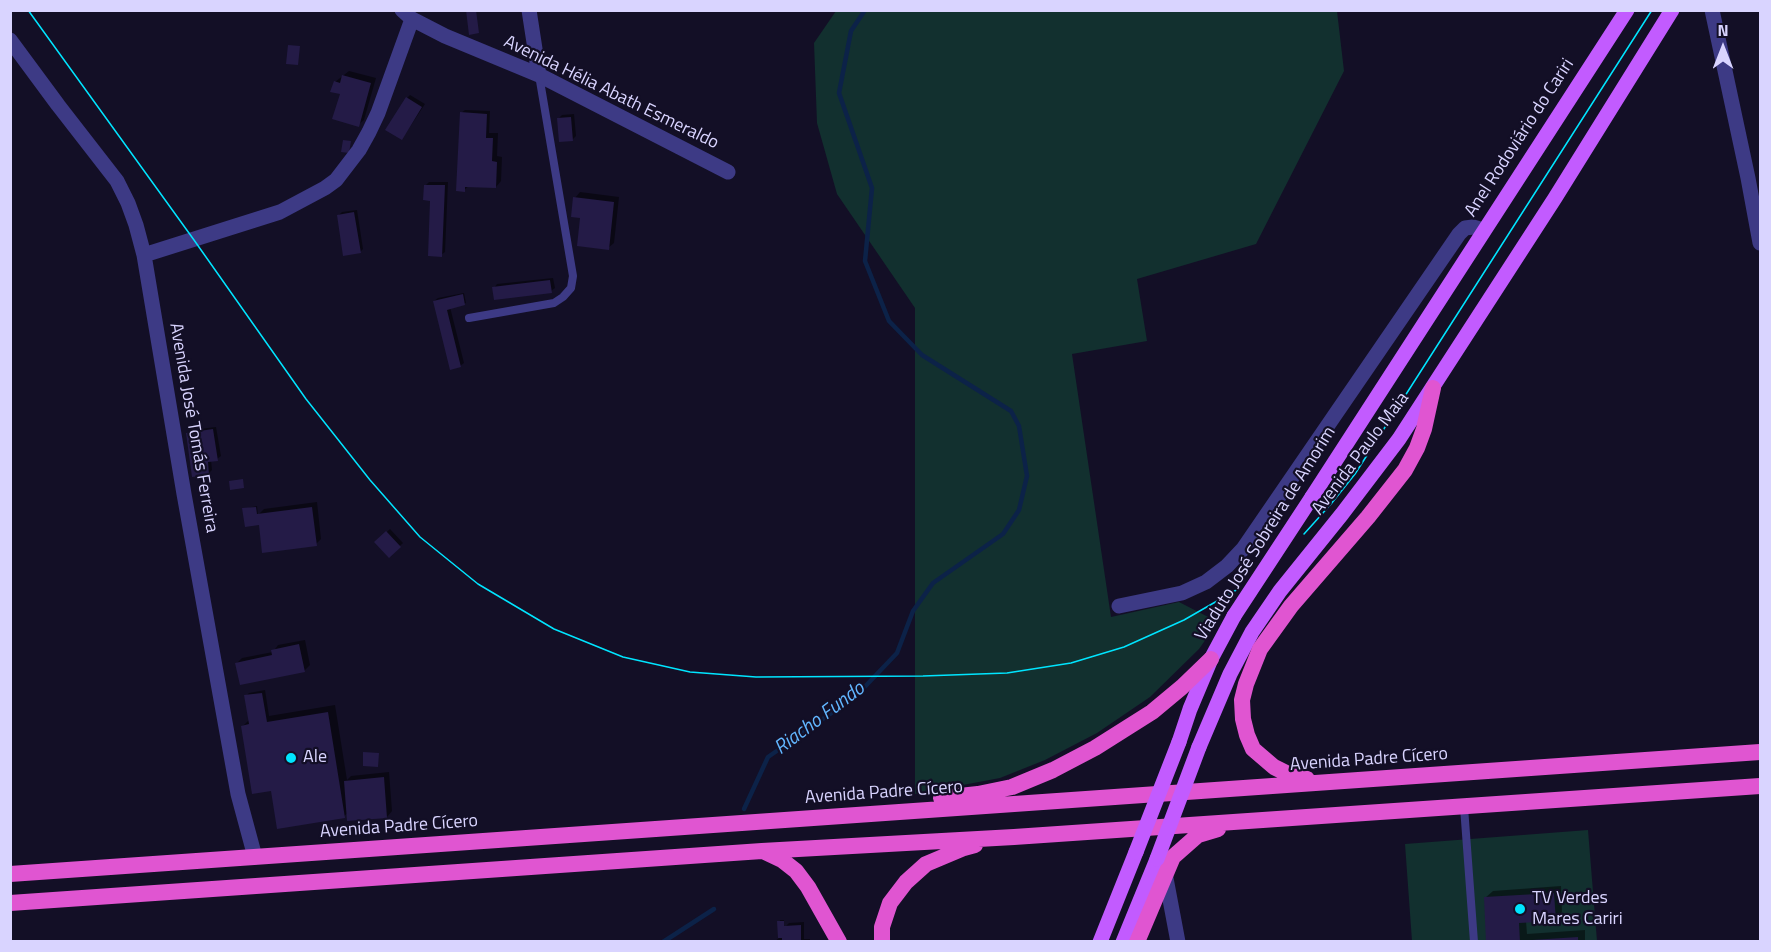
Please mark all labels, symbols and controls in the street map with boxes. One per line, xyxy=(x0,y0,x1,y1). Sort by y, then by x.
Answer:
north arrow xyxy=(1693,18,1753,78)
text: N xyxy=(1717,18,1729,42)
street label: Avenida Hélia Abath Esmeraldo xyxy=(500,31,722,155)
street label: Anel Rodoviário do Cariri xyxy=(1461,55,1579,221)
street label: Avenida José Tomás Ferreira xyxy=(164,321,222,535)
street label: Avenida Paulo Maia xyxy=(1308,388,1414,520)
street label: Viaduto José Sobreira de Amorim xyxy=(1191,423,1341,645)
water label: Riacho Fundo xyxy=(770,677,870,761)
street label: Avenida Padre Cícero xyxy=(1289,744,1449,776)
place label: Ale xyxy=(303,747,327,769)
marker: Ale xyxy=(284,751,298,765)
street label: Avenida Padre Cícero xyxy=(804,777,964,809)
street label: Avenida Padre Cícero xyxy=(319,811,479,843)
place label: TV Verdes Mares Cariri xyxy=(1532,888,1623,930)
marker: TV Verdes Mares Cariri xyxy=(1513,902,1527,916)

